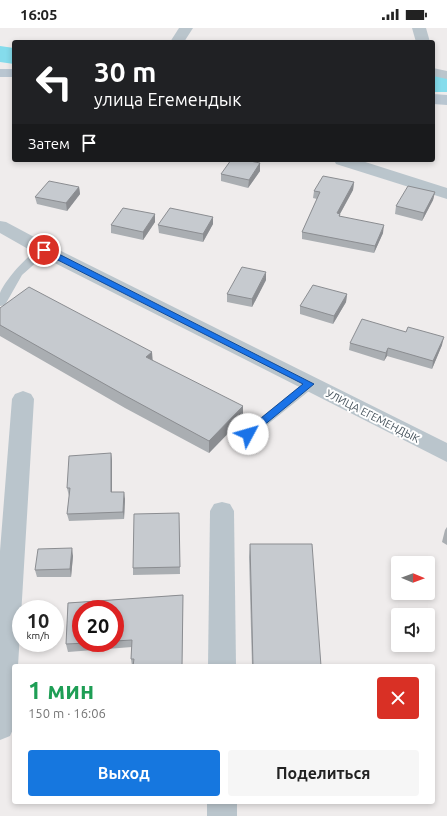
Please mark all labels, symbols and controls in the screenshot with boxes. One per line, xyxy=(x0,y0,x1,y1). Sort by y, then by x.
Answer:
text: 16:05 xyxy=(20,6,58,23)
icon: left xyxy=(28,56,80,108)
text: 30 m xyxy=(94,56,156,87)
text: улица Егемендык xyxy=(94,89,241,109)
icon: arrive xyxy=(78,132,100,154)
text: Затем xyxy=(28,135,70,152)
pin xyxy=(27,233,61,267)
icon: arrive xyxy=(33,239,55,261)
street label: УЛИЦА ЕГЕМЕНДЫК xyxy=(324,387,422,445)
position arrow xyxy=(227,413,269,455)
north arrow xyxy=(391,556,435,600)
map controls xyxy=(391,556,435,652)
speed limit sign: 20 xyxy=(72,600,124,652)
button: sound xyxy=(391,608,435,652)
text: 10 xyxy=(27,609,49,632)
text: km/h xyxy=(26,630,50,641)
text: 1 мин xyxy=(28,677,94,704)
button: close xyxy=(377,677,419,719)
text: 150 m · 16:06 xyxy=(28,706,106,720)
button: Выход xyxy=(28,750,220,796)
button: Поделиться xyxy=(228,750,419,796)

